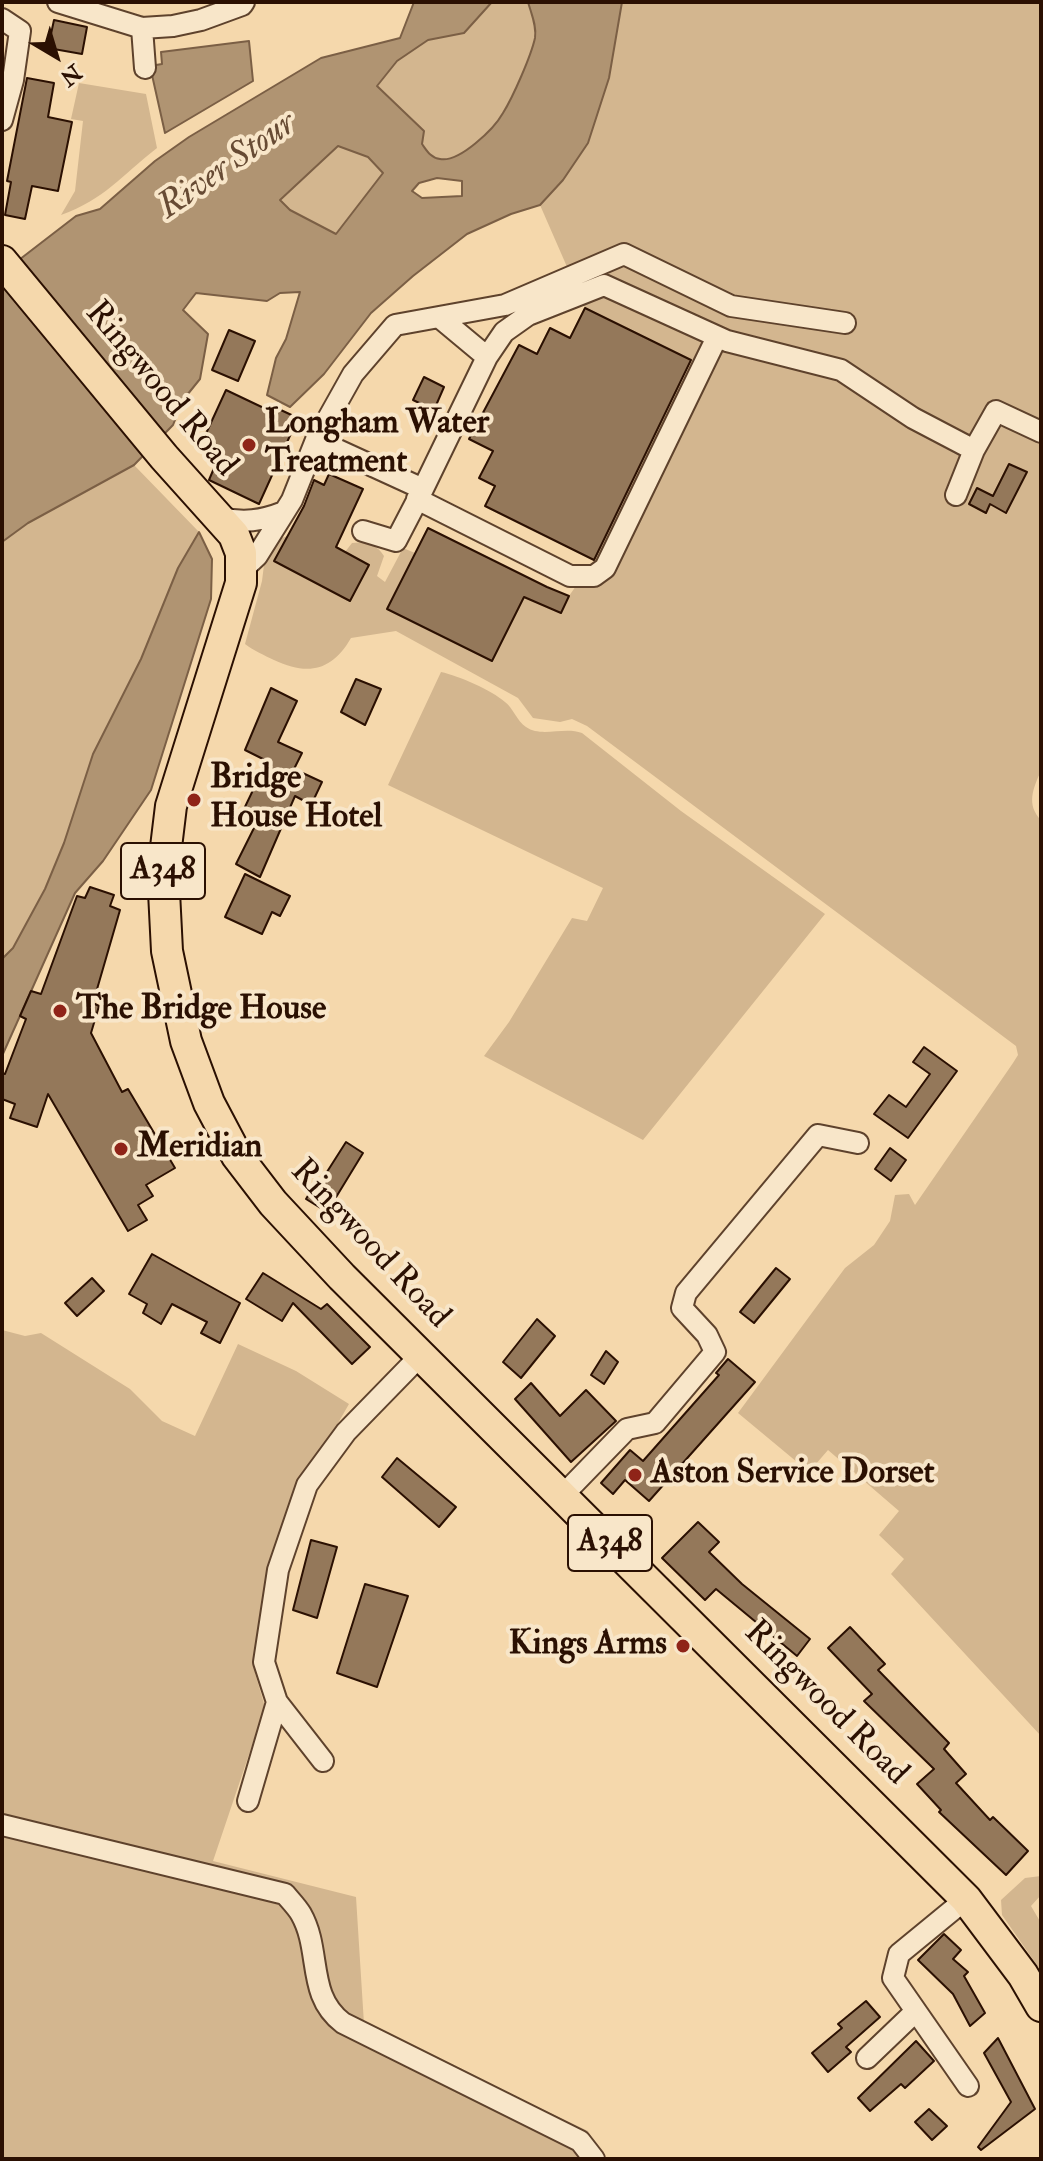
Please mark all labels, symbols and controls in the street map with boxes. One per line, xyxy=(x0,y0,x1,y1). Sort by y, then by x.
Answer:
north arrow xyxy=(16,16,96,96)
text: N xyxy=(54,58,87,92)
water label: River Stour xyxy=(151,104,305,230)
street label: Ringwood Road xyxy=(75,294,245,486)
place label: Longham Water Treatment xyxy=(265,405,489,484)
marker: Longham Water Treatment xyxy=(240,436,258,454)
place label: Bridge House Hotel xyxy=(210,760,382,840)
marker: Bridge House Hotel xyxy=(185,791,203,809)
road number: A348 xyxy=(121,843,205,899)
place label: The Bridge House xyxy=(76,991,326,1031)
marker: The Bridge House xyxy=(51,1002,69,1020)
place label: Meridian xyxy=(137,1129,262,1169)
marker: Meridian xyxy=(112,1140,130,1158)
street label: Ringwood Road xyxy=(280,1152,458,1338)
place label: Aston Service Dorset xyxy=(651,1455,935,1495)
marker: Aston Service Dorset xyxy=(626,1466,644,1484)
road number: A348 xyxy=(568,1515,652,1571)
street label: Ringwood Road xyxy=(734,1613,916,1795)
place label: Kings Arms xyxy=(509,1626,667,1666)
marker: Kings Arms xyxy=(674,1637,692,1655)

